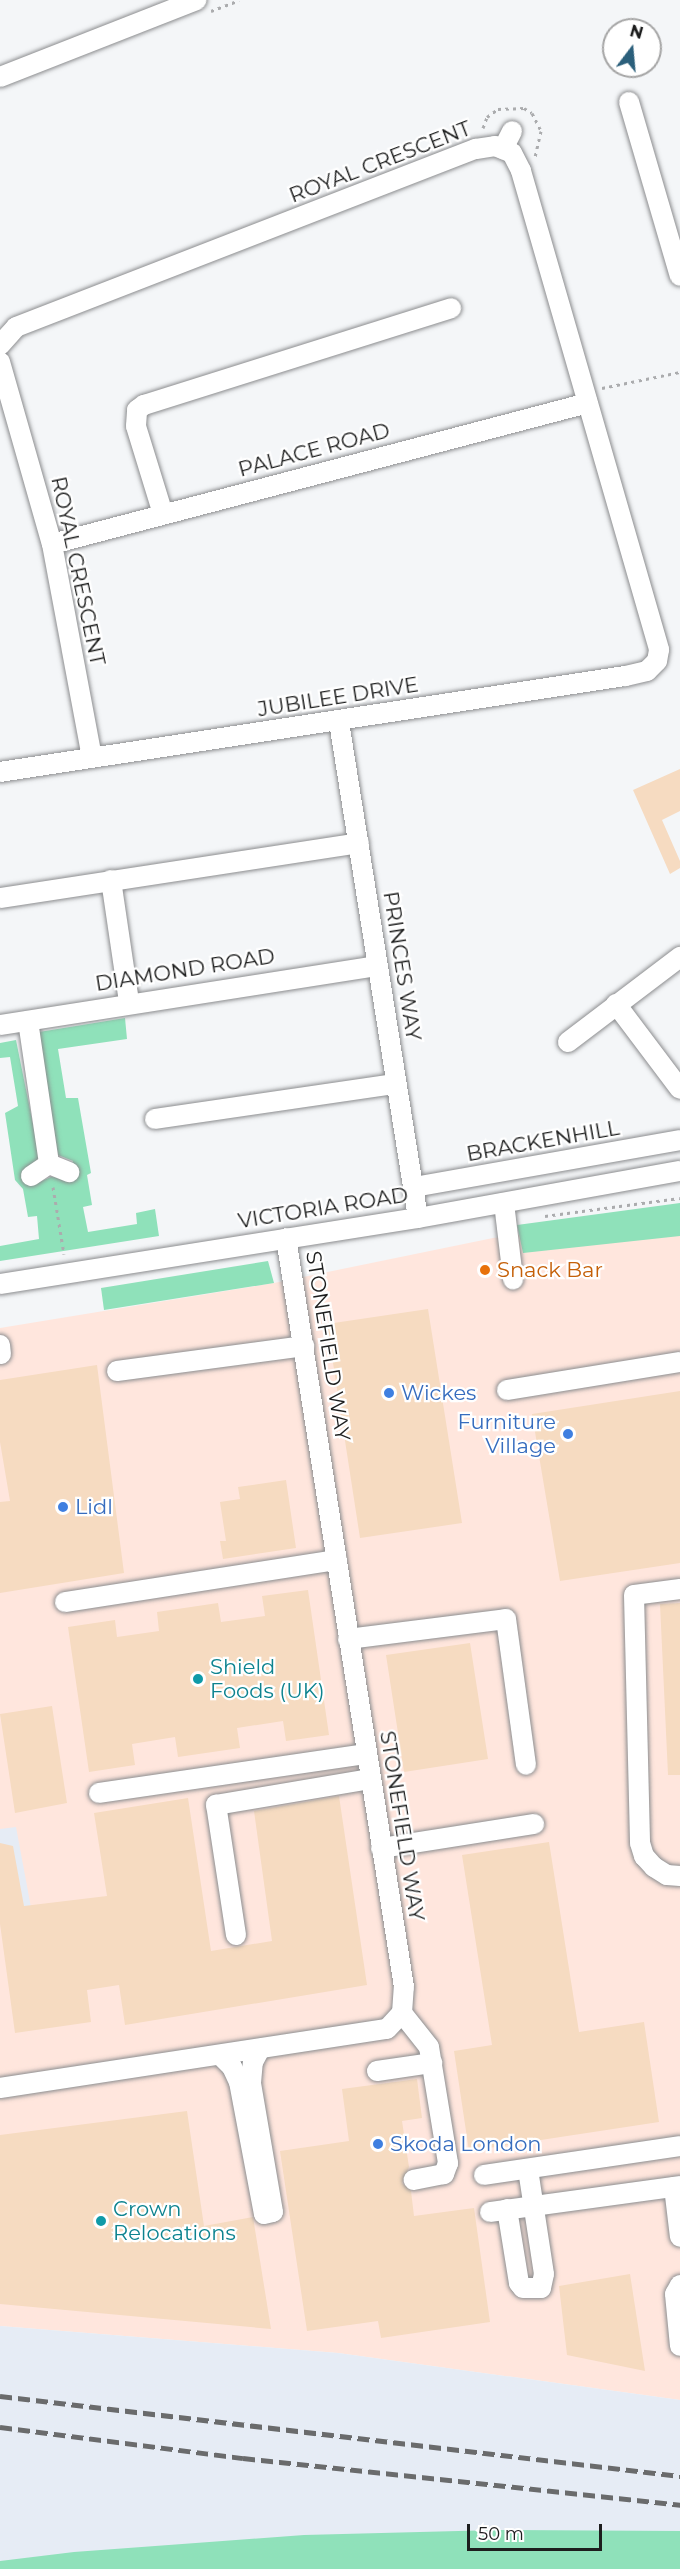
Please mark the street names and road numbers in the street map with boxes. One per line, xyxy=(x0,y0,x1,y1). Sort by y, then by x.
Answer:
street label: ROYAL CRESCENT xyxy=(286,116,474,208)
street label: PALACE ROAD xyxy=(235,418,393,482)
street label: ROYAL CRESCENT xyxy=(46,474,110,668)
street label: JUBILEE DRIVE xyxy=(256,672,420,722)
street label: PRINCES WAY xyxy=(378,890,426,1042)
street label: DIAMOND ROAD xyxy=(93,943,277,997)
street label: BRACKENHILL xyxy=(465,1115,621,1167)
street label: VICTORIA ROAD xyxy=(236,1182,410,1234)
street label: STONEFIELD WAY xyxy=(301,1249,355,1443)
street label: STONEFIELD WAY xyxy=(375,1729,429,1923)

